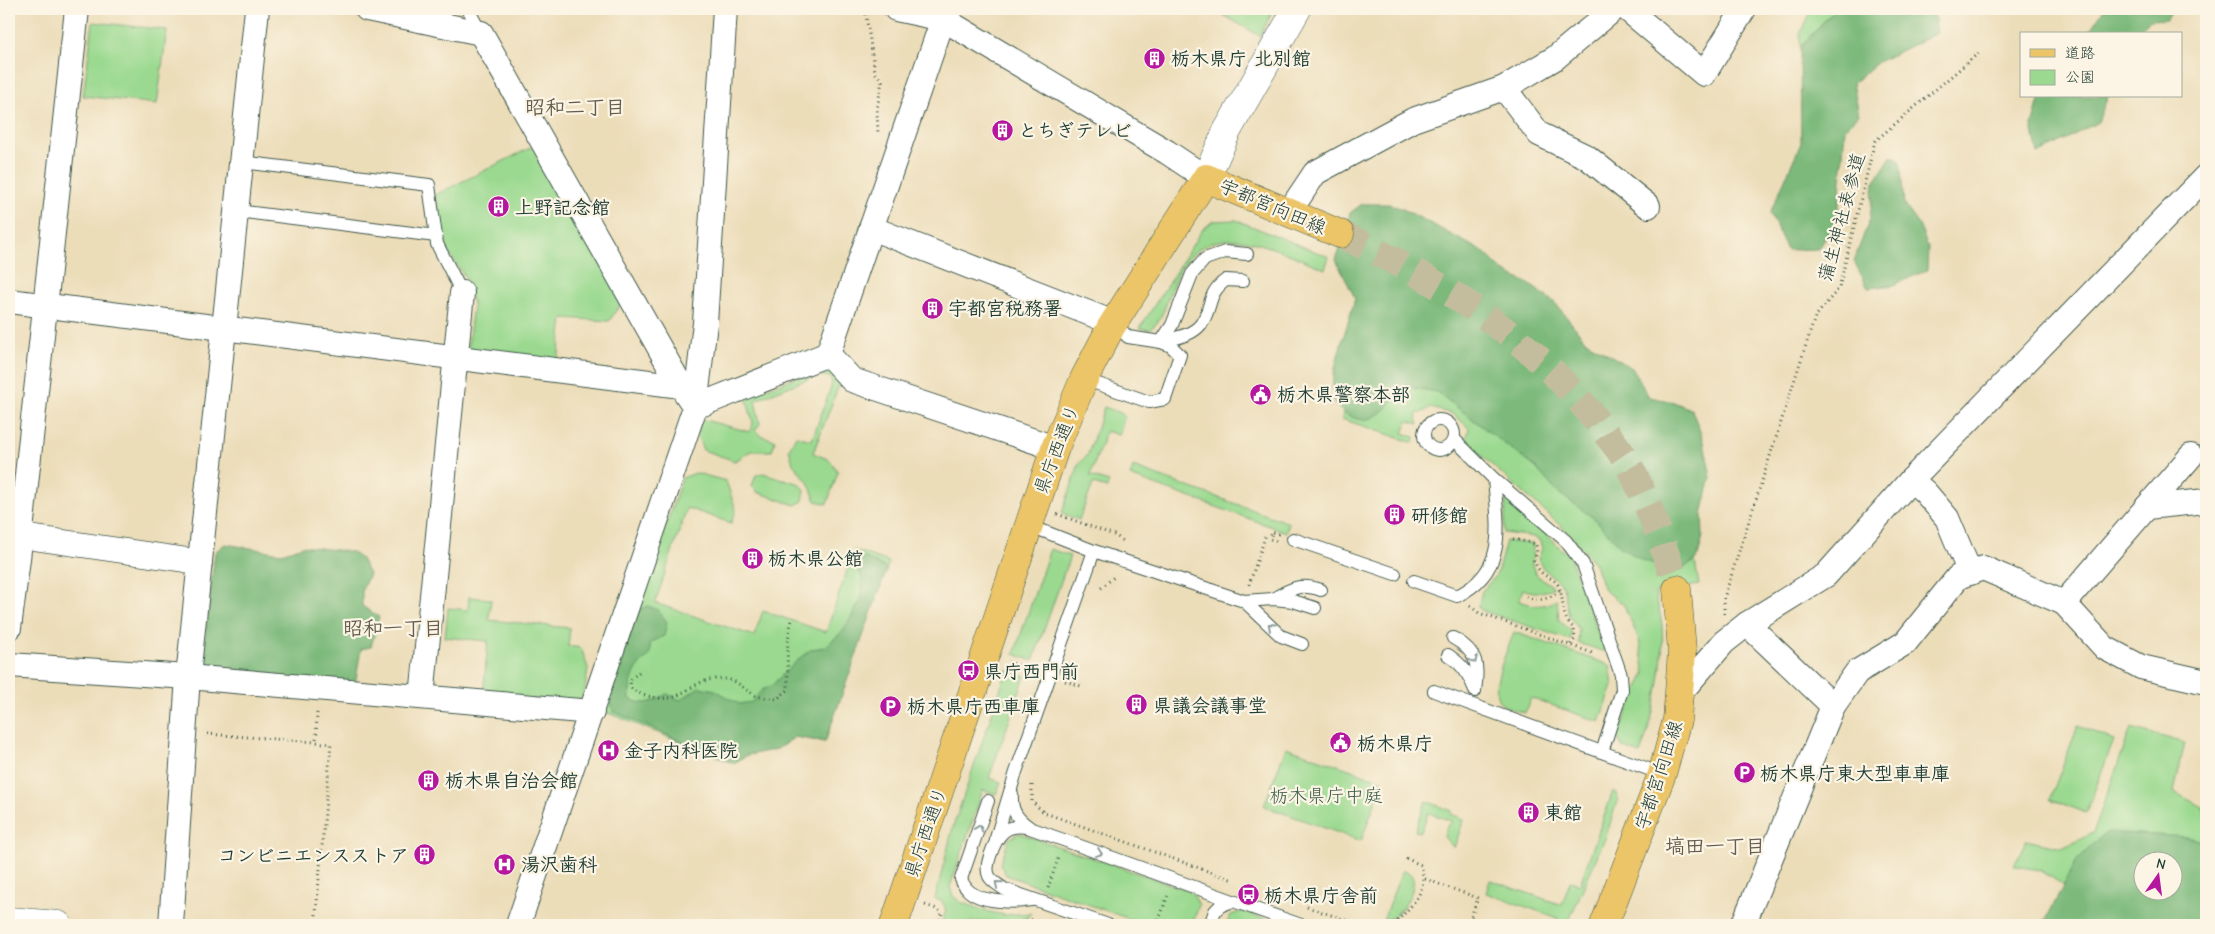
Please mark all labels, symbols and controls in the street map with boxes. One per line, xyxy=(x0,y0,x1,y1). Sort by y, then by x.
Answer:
legend xyxy=(2020,32,2182,98)
text: 道路 xyxy=(2065,44,2095,62)
building icon: 栃木県庁 北別館 xyxy=(1143,46,1167,70)
place label: 栃木県庁 北別館 xyxy=(1171,48,1311,70)
text: 公園 xyxy=(2065,68,2095,86)
district label: 昭和二丁目 xyxy=(525,96,625,119)
building icon: とちぎテレビ xyxy=(990,118,1014,142)
place label: とちぎテレビ xyxy=(1018,120,1132,142)
street label: 蒲生神社表参道 xyxy=(1814,150,1870,284)
street label: 宇都宮向田線 xyxy=(1216,175,1329,239)
building icon: 上野記念館 xyxy=(487,195,511,219)
place label: 上野記念館 xyxy=(515,197,610,219)
building icon: 宇都宮税務署 xyxy=(920,296,944,320)
place label: 宇都宮税務署 xyxy=(948,298,1062,320)
public building icon: 栃木県警察本部 xyxy=(1249,382,1273,406)
place label: 栃木県警察本部 xyxy=(1277,384,1410,406)
street label: 県庁西通り xyxy=(1030,401,1084,498)
building icon: 研修館 xyxy=(1383,503,1407,527)
place label: 研修館 xyxy=(1411,505,1468,527)
building icon: 栃木県公館 xyxy=(740,546,764,570)
place label: 栃木県公館 xyxy=(768,548,863,570)
district label: 昭和一丁目 xyxy=(343,617,443,640)
one-way arrow xyxy=(1267,623,1276,632)
one-way arrow xyxy=(1468,655,1478,664)
bus stop icon: 県庁西門前 xyxy=(956,659,980,683)
place label: 県庁西門前 xyxy=(984,661,1079,683)
building icon: 県議会議事堂 xyxy=(1125,693,1149,717)
parking icon: 栃木県庁西車庫 xyxy=(879,694,903,718)
place label: 県議会議事堂 xyxy=(1153,695,1267,717)
place label: 栃木県庁西車庫 xyxy=(907,696,1040,718)
street label: 宇都宮向田線 xyxy=(1631,718,1687,833)
public building icon: 栃木県庁 xyxy=(1329,731,1353,755)
place label: 栃木県庁 xyxy=(1357,733,1433,755)
hospital icon: 金子内科医院 xyxy=(596,738,620,762)
place label: 金子内科医院 xyxy=(624,740,738,762)
parking icon: 栃木県庁東大型車車庫 xyxy=(1732,761,1756,785)
place label: 栃木県庁東大型車車庫 xyxy=(1760,763,1950,785)
building icon: 栃木県自治会館 xyxy=(417,768,441,792)
place label: 栃木県自治会館 xyxy=(445,770,578,792)
street label: 県庁西通り xyxy=(900,784,952,881)
park label: 栃木県庁中庭 xyxy=(1269,785,1383,807)
building icon: 東館 xyxy=(1516,800,1540,824)
place label: 東館 xyxy=(1544,802,1582,824)
one-way arrow xyxy=(973,824,983,832)
district label: 塙田一丁目 xyxy=(1665,835,1765,858)
building icon: コンビニエンスストア xyxy=(413,843,437,867)
place label: コンビニエンスストア xyxy=(217,845,409,867)
one-way arrow xyxy=(1094,847,1102,857)
hospital icon: 湯沢歯科 xyxy=(493,852,517,876)
north arrow xyxy=(2132,852,2182,902)
place label: 湯沢歯科 xyxy=(521,854,598,876)
text: N xyxy=(2155,855,2168,873)
one-way arrow xyxy=(994,880,1003,889)
bus stop icon: 栃木県庁舎前 xyxy=(1236,883,1260,907)
place label: 栃木県庁舎前 xyxy=(1264,885,1378,907)

